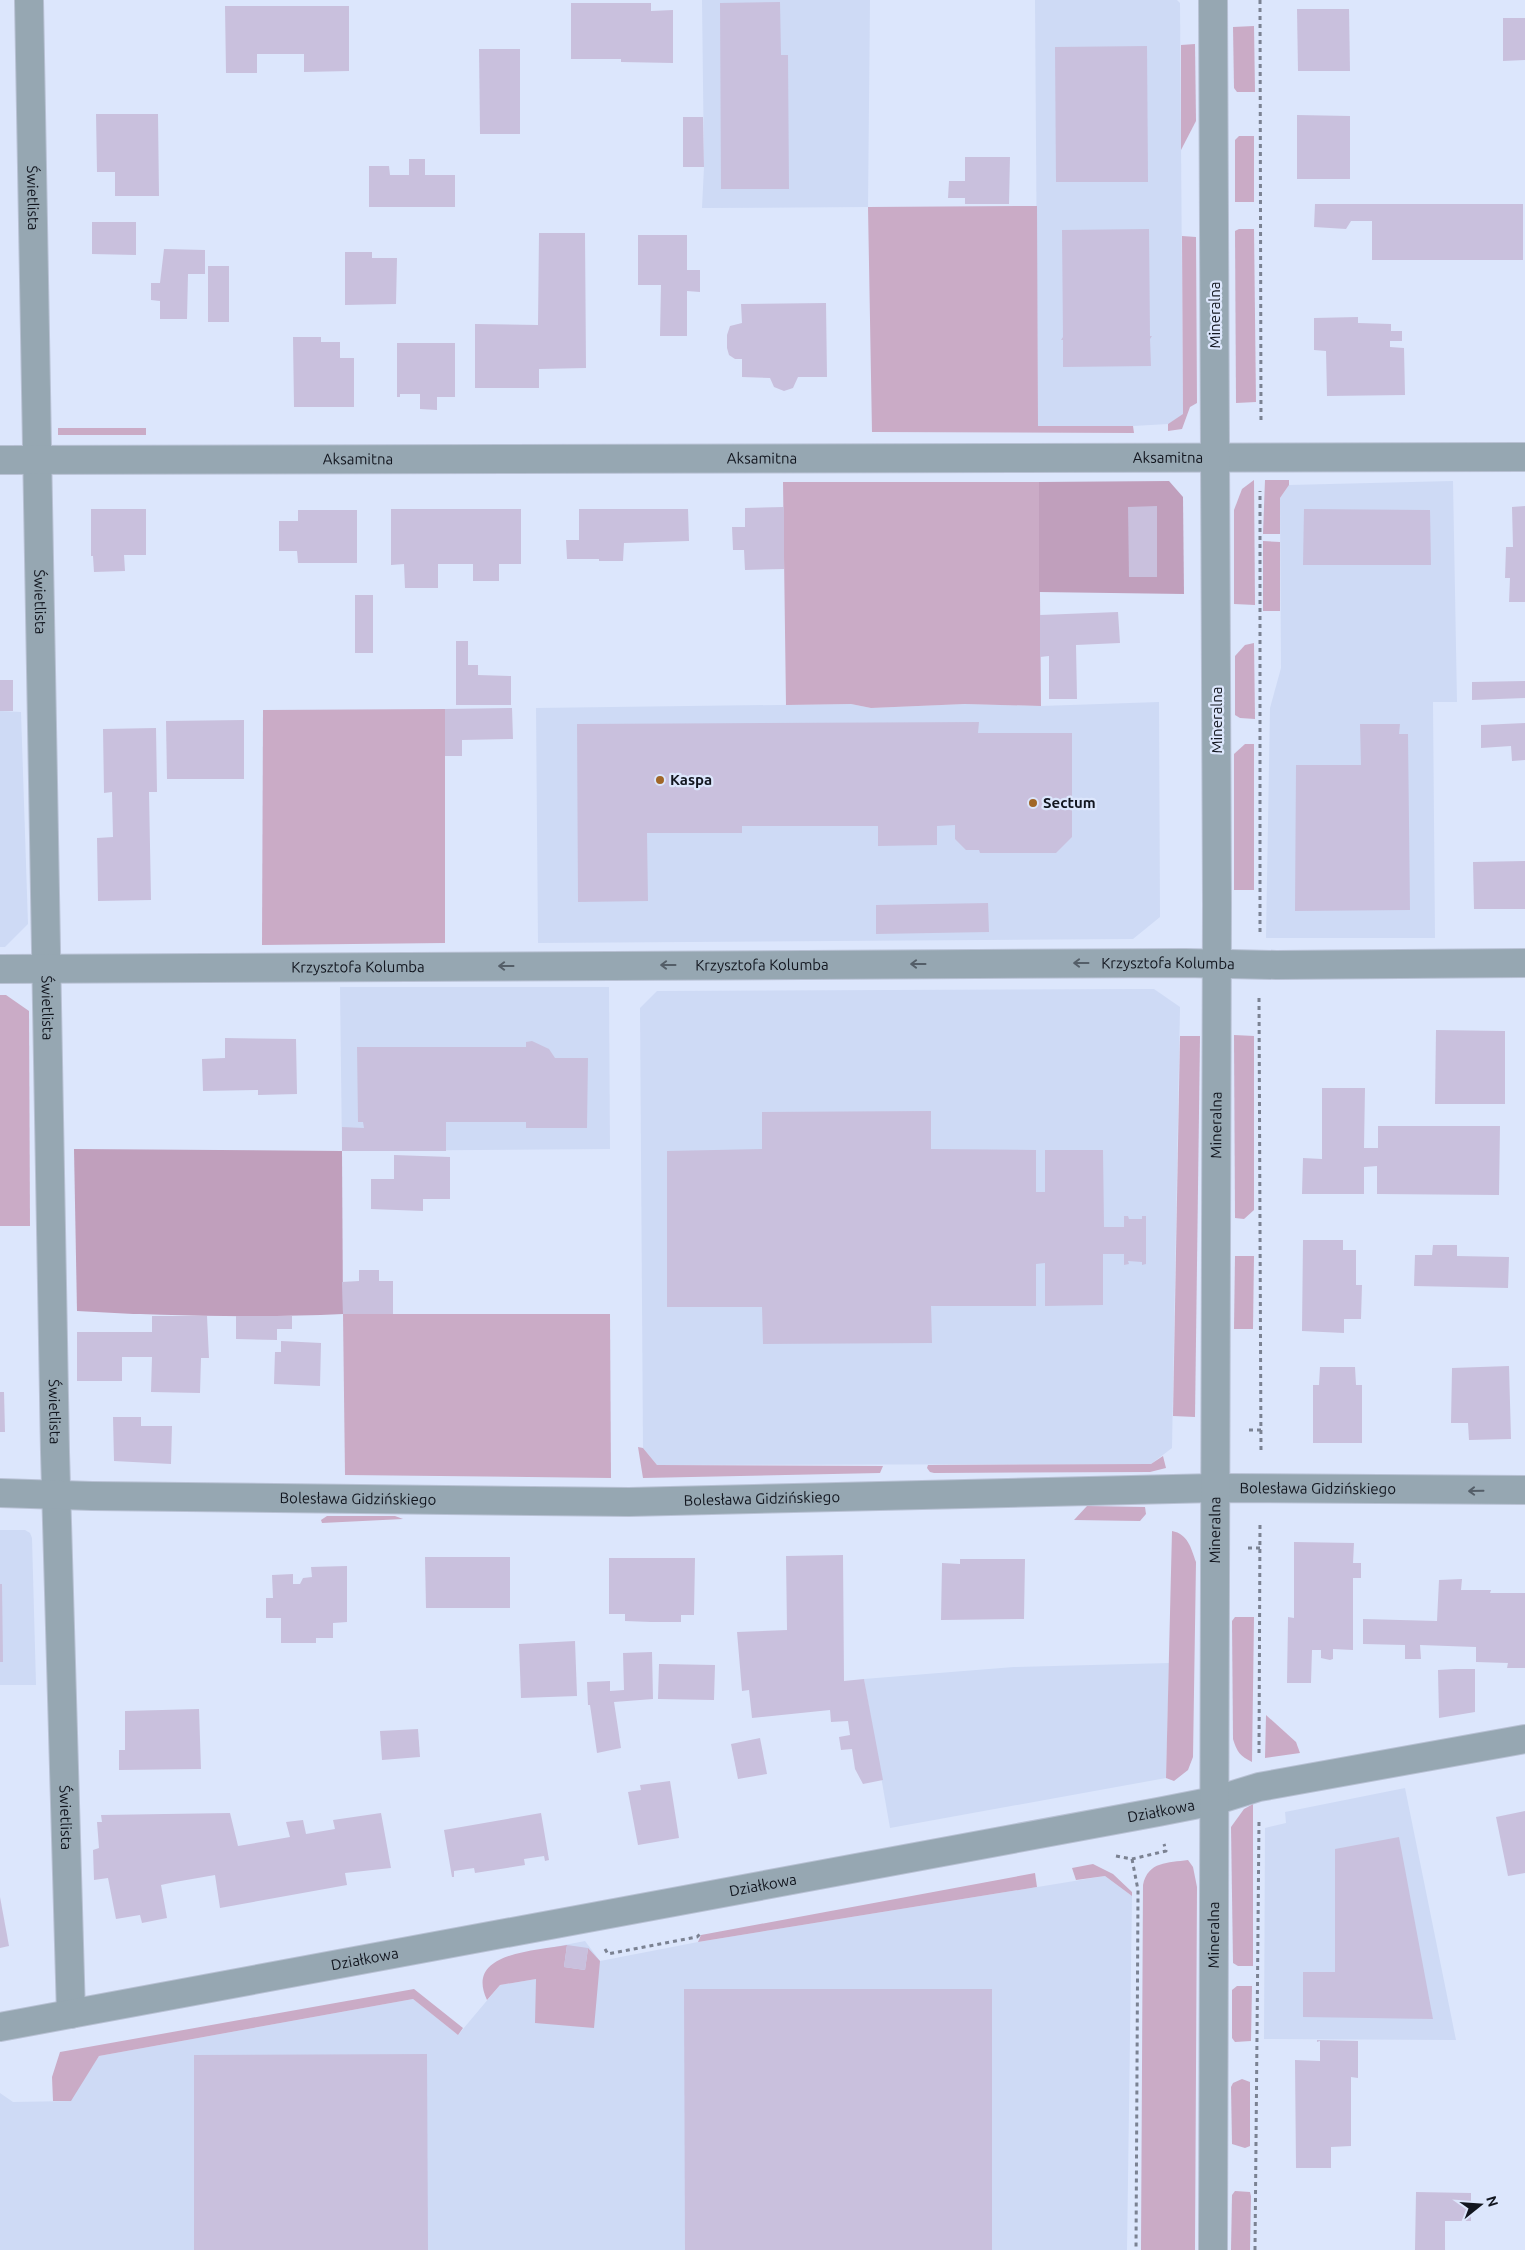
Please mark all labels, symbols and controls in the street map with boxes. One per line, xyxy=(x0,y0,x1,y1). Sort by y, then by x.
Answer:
street label: Świetlista xyxy=(24,165,42,231)
street label: Mineralna xyxy=(1206,281,1223,349)
street label: Aksamitna xyxy=(727,449,797,467)
street label: Aksamitna xyxy=(1133,449,1203,466)
street label: Aksamitna xyxy=(323,450,393,467)
street label: Świetlista xyxy=(31,569,49,635)
street label: Mineralna xyxy=(1208,686,1225,754)
place label: Kaspa xyxy=(670,771,712,788)
marker: Kaspa xyxy=(654,774,666,786)
place label: Sectum xyxy=(1043,794,1096,811)
marker: Sectum xyxy=(1027,797,1039,809)
street label: Krzysztofa Kolumba xyxy=(1101,954,1235,972)
street label: Krzysztofa Kolumba xyxy=(695,956,829,973)
street label: Krzysztofa Kolumba xyxy=(291,958,425,976)
one-way arrow xyxy=(1073,958,1089,968)
one-way arrow xyxy=(910,959,926,969)
one-way arrow xyxy=(660,960,676,970)
one-way arrow xyxy=(498,961,514,971)
street label: Świetlista xyxy=(38,975,57,1040)
street label: Mineralna xyxy=(1207,1091,1224,1159)
street label: Świetlista xyxy=(46,1379,64,1444)
street label: Bolesława Gidzińskiego xyxy=(1239,1479,1396,1497)
one-way arrow xyxy=(1469,1486,1485,1496)
street label: Bolesława Gidzińskiego xyxy=(683,1488,840,1509)
street label: Bolesława Gidzińskiego xyxy=(280,1489,436,1508)
street label: Mineralna xyxy=(1206,1496,1223,1564)
street label: Świetlista xyxy=(56,1785,75,1850)
street label: Działkowa xyxy=(1126,1796,1196,1826)
street label: Działkowa xyxy=(728,1870,798,1899)
street label: Mineralna xyxy=(1205,1901,1222,1969)
street label: Działkowa xyxy=(330,1944,400,1973)
north arrow xyxy=(1455,2180,1505,2230)
text: N xyxy=(1483,2194,1502,2209)

